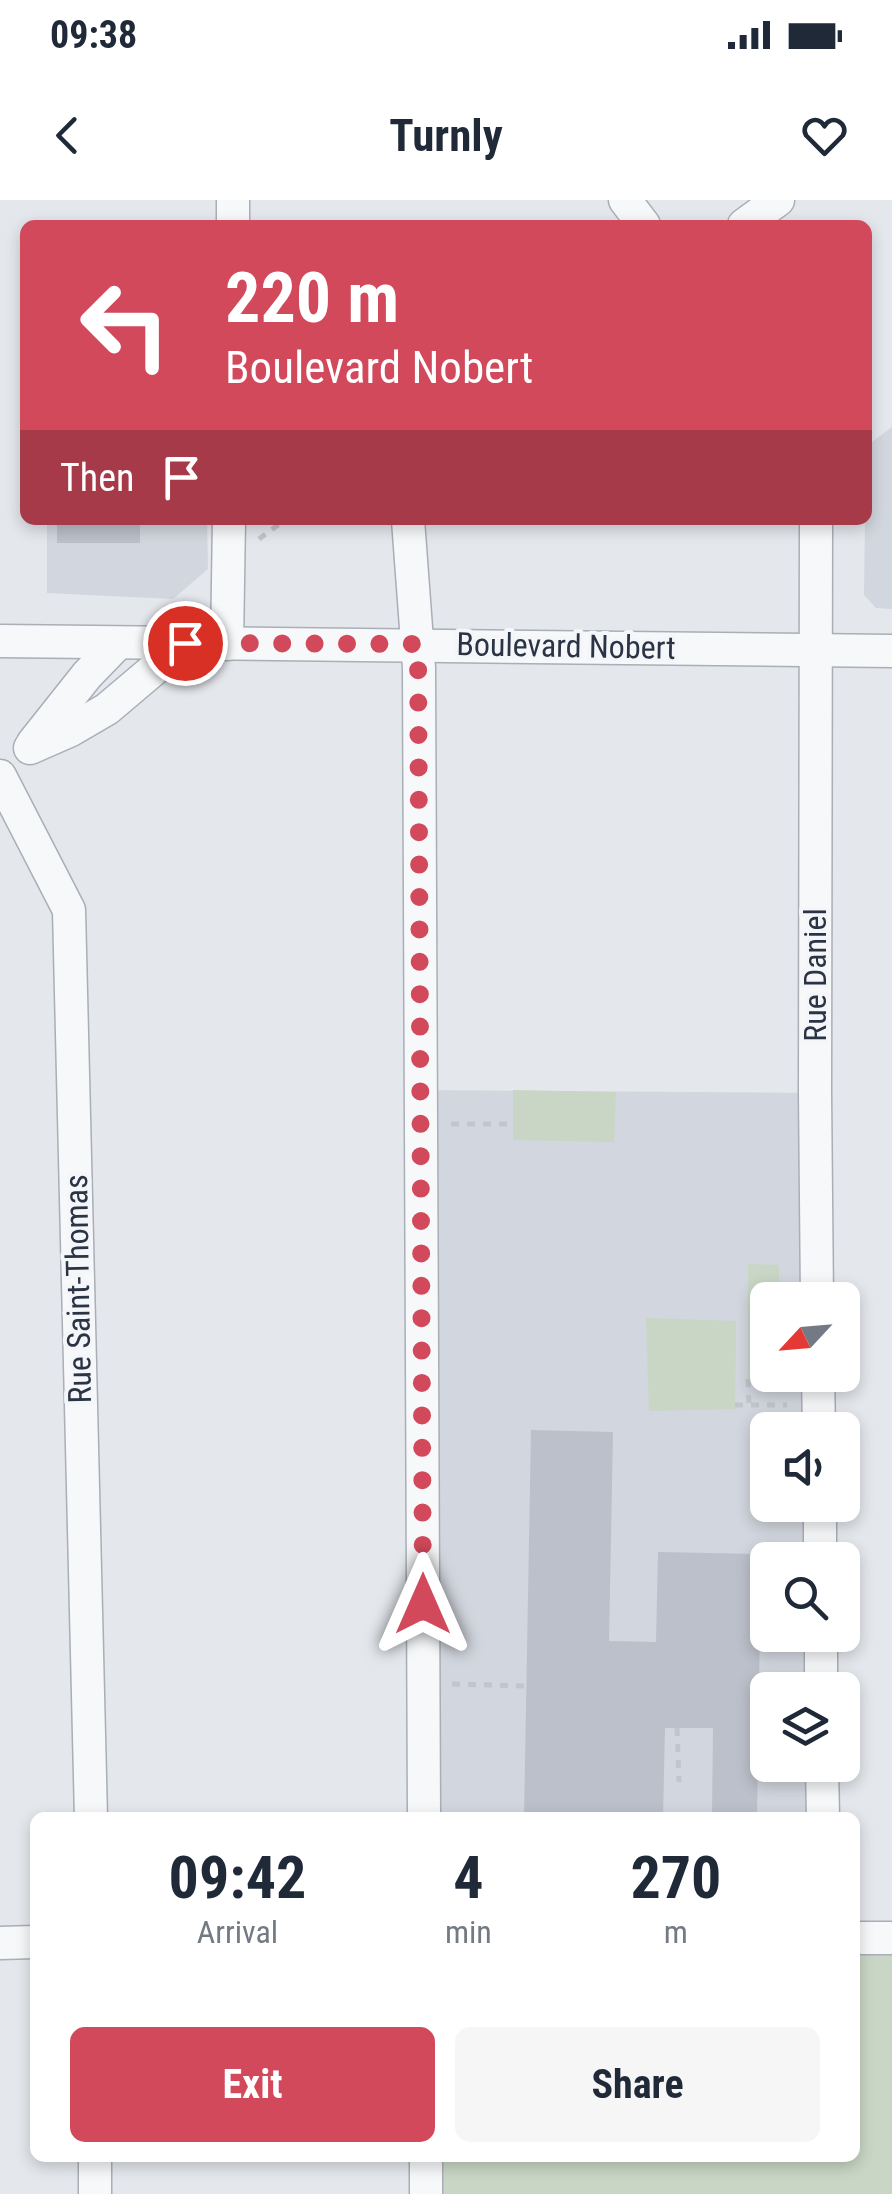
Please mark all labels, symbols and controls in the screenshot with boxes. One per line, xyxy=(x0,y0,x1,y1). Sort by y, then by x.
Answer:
text: 09:38 xyxy=(50,13,137,57)
icon: back xyxy=(40,108,95,163)
icon: heart xyxy=(797,108,852,163)
text: Turnly xyxy=(389,109,503,162)
text: 220 m xyxy=(225,257,399,339)
icon: left xyxy=(60,260,190,390)
text: Boulevard Nobert xyxy=(225,341,533,394)
icon: arrive xyxy=(154,450,209,505)
text: Then xyxy=(60,456,134,500)
pin xyxy=(143,601,228,686)
icon: arrive xyxy=(158,616,213,671)
street label: Boulevard Nobert xyxy=(456,625,676,667)
street label: Rue Daniel xyxy=(796,908,834,1042)
street label: Rue Saint-Thomas xyxy=(57,1174,99,1404)
north arrow xyxy=(750,1282,860,1392)
map controls xyxy=(750,1282,860,1782)
button: sound xyxy=(750,1412,860,1522)
button: search xyxy=(750,1542,860,1652)
position arrow xyxy=(371,1552,475,1656)
button: layers xyxy=(750,1672,860,1782)
text: 09:42 xyxy=(169,1842,306,1913)
text: 4 xyxy=(453,1842,484,1913)
text: 270 xyxy=(630,1842,721,1913)
text: Arrival xyxy=(197,1913,278,1951)
text: min xyxy=(445,1913,492,1951)
text: m xyxy=(664,1913,688,1951)
button: Exit xyxy=(70,2027,435,2142)
button: Share xyxy=(455,2027,820,2142)

